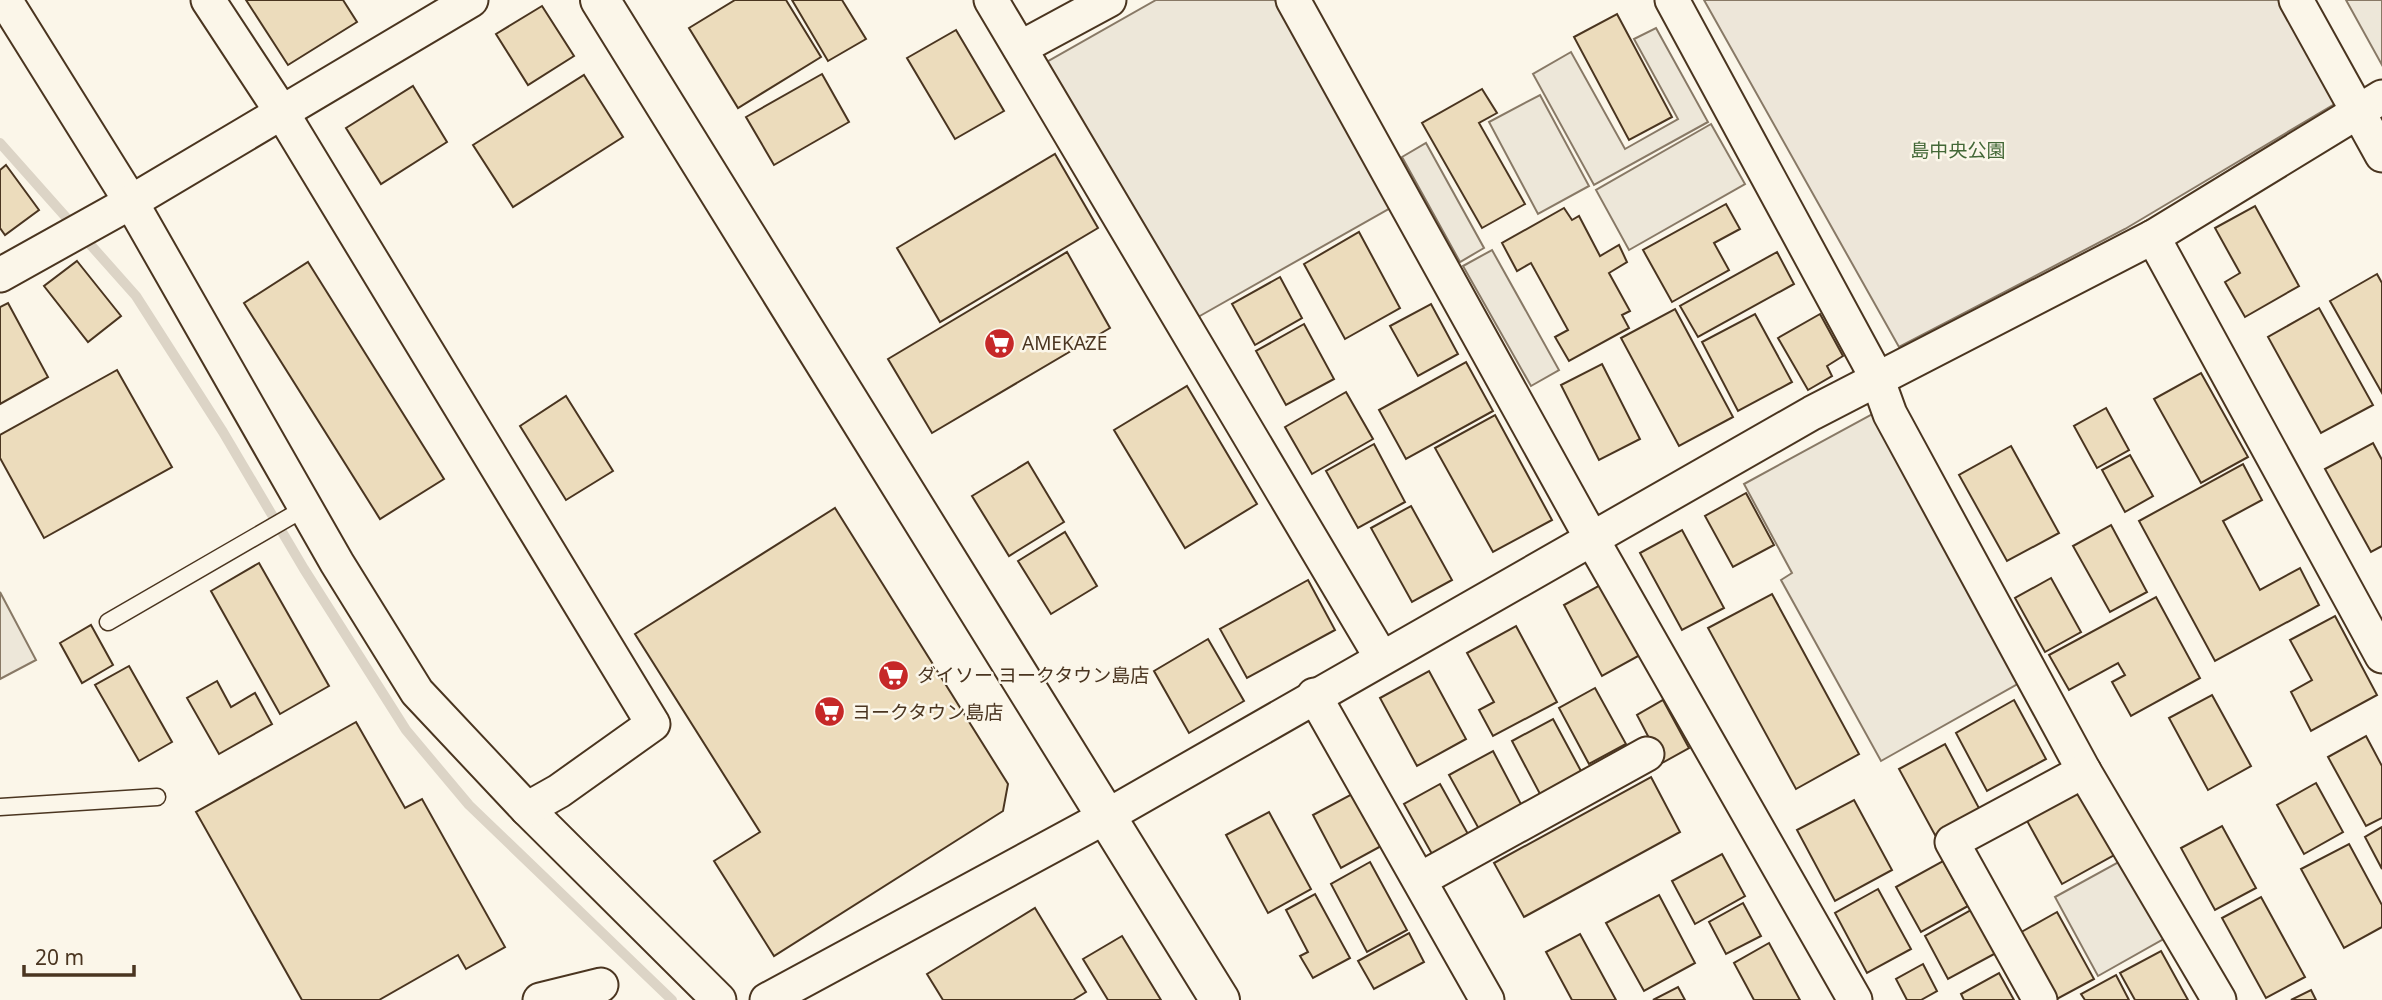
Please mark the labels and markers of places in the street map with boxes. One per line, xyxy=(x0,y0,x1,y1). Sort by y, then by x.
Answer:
supermarket icon: AMEKAZE xyxy=(982,326,1016,360)
place label: AMEKAZE xyxy=(1022,330,1107,356)
supermarket icon: ダイソー ヨークタウン島店 xyxy=(877,658,911,692)
place label: ダイソー ヨークタウン島店 xyxy=(917,662,1149,688)
supermarket icon: ヨークタウン島店 xyxy=(812,695,846,729)
place label: ヨークタウン島店 xyxy=(852,699,1003,725)

